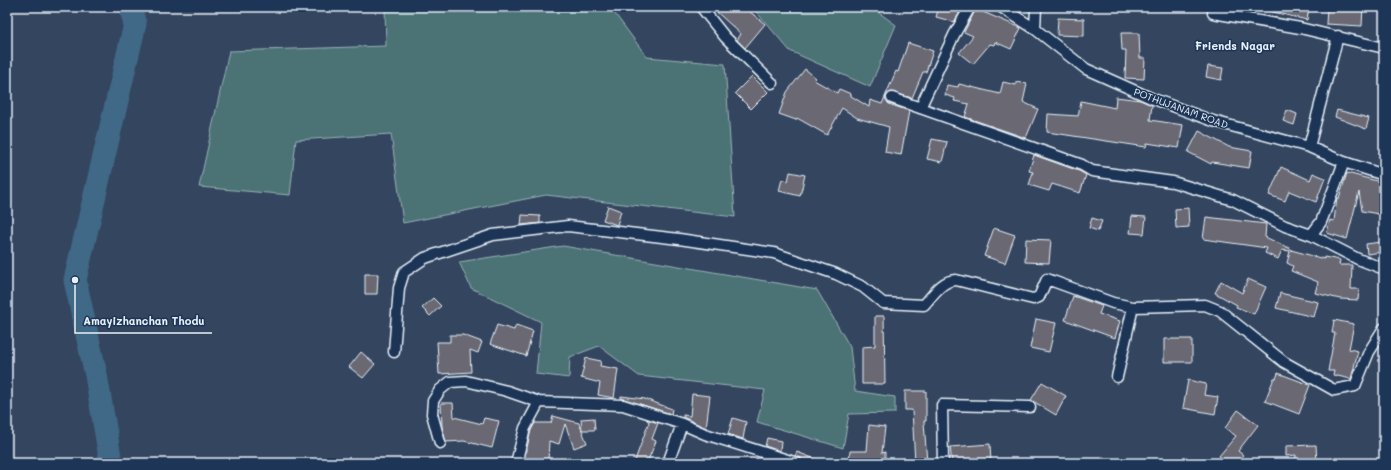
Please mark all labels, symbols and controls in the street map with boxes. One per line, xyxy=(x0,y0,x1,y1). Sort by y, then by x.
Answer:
district label: Friends Nagar xyxy=(1195,38,1275,53)
street label: POTHUJANAM ROAD xyxy=(1132,84,1230,132)
callout: Amayizhanchan Thodu xyxy=(75,310,212,333)
text: Amayizhanchan Thodu xyxy=(83,313,205,328)

